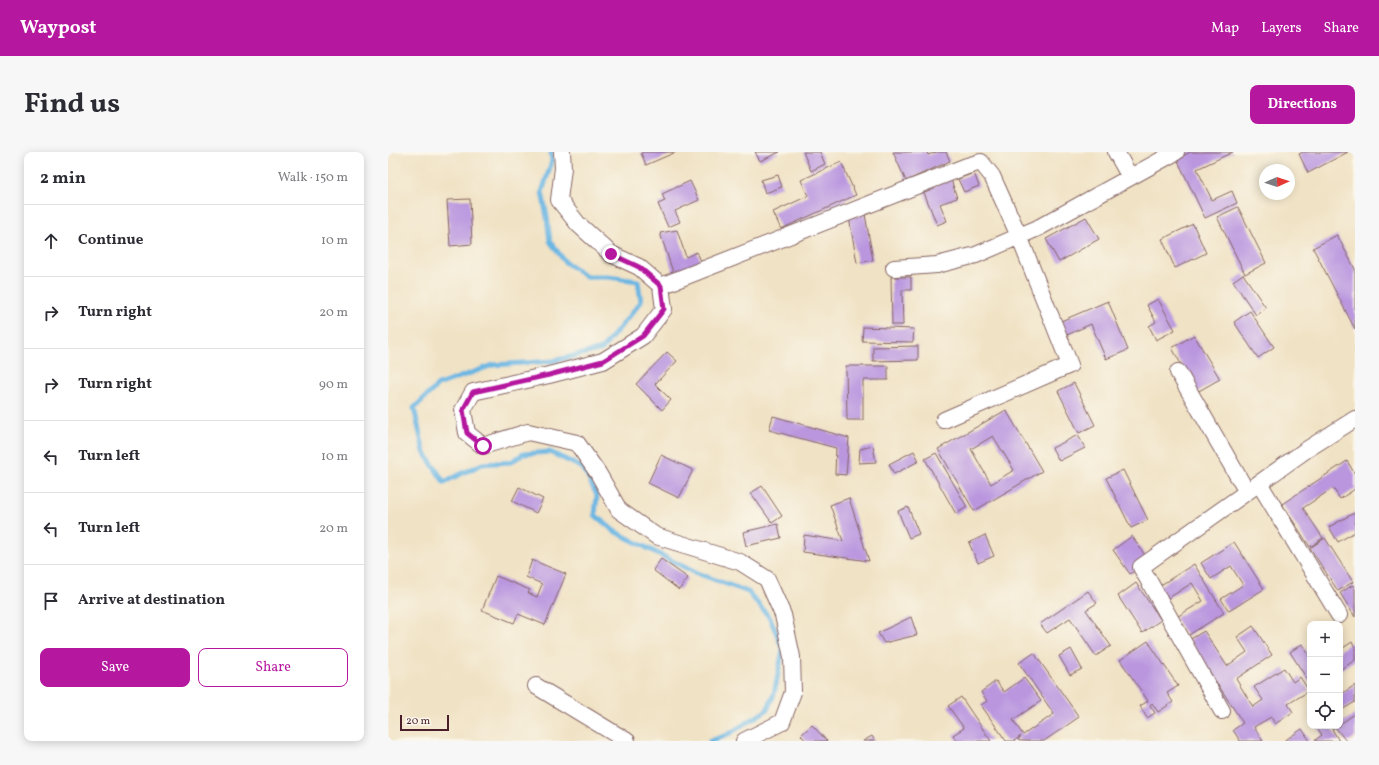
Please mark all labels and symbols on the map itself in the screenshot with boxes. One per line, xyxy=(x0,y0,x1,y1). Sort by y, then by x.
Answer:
north arrow xyxy=(1259,164,1295,200)
route end xyxy=(602,245,620,263)
route start xyxy=(474,437,492,455)
scale bar xyxy=(400,713,449,732)

